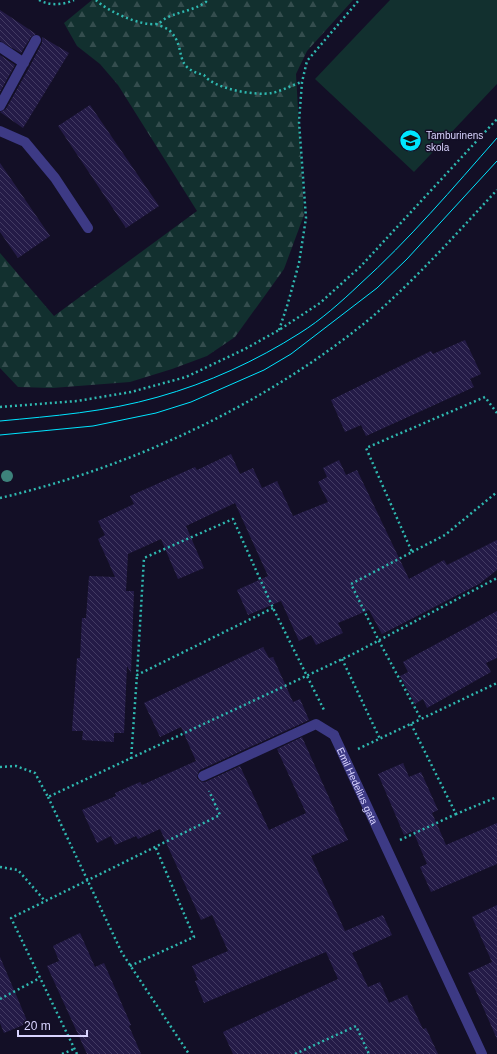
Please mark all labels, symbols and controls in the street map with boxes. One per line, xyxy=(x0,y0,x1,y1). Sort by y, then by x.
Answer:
school or university icon: Tamburinens skola xyxy=(398,128,424,154)
place label: Tamburinens skola xyxy=(426,130,483,153)
street label: Emil Hedelius gata xyxy=(335,746,380,827)
scale bar xyxy=(18,1012,87,1038)
text: 20 m xyxy=(24,1019,51,1033)

